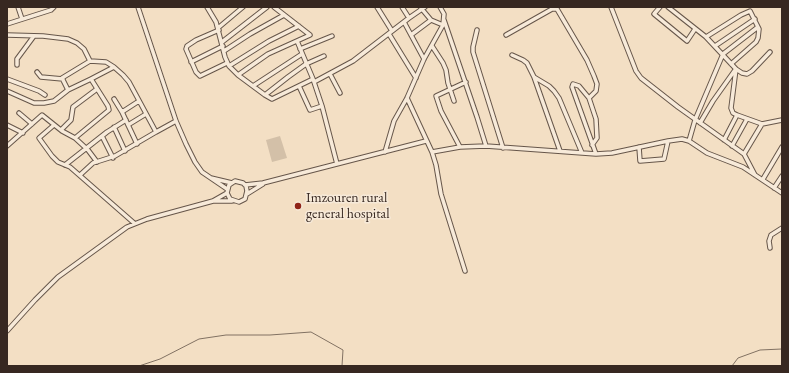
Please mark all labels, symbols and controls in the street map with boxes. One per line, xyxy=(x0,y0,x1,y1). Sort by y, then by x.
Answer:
place label: Imzouren rural general hospital xyxy=(306,190,390,222)
marker: Imzouren rural general hospital xyxy=(293,201,303,211)

